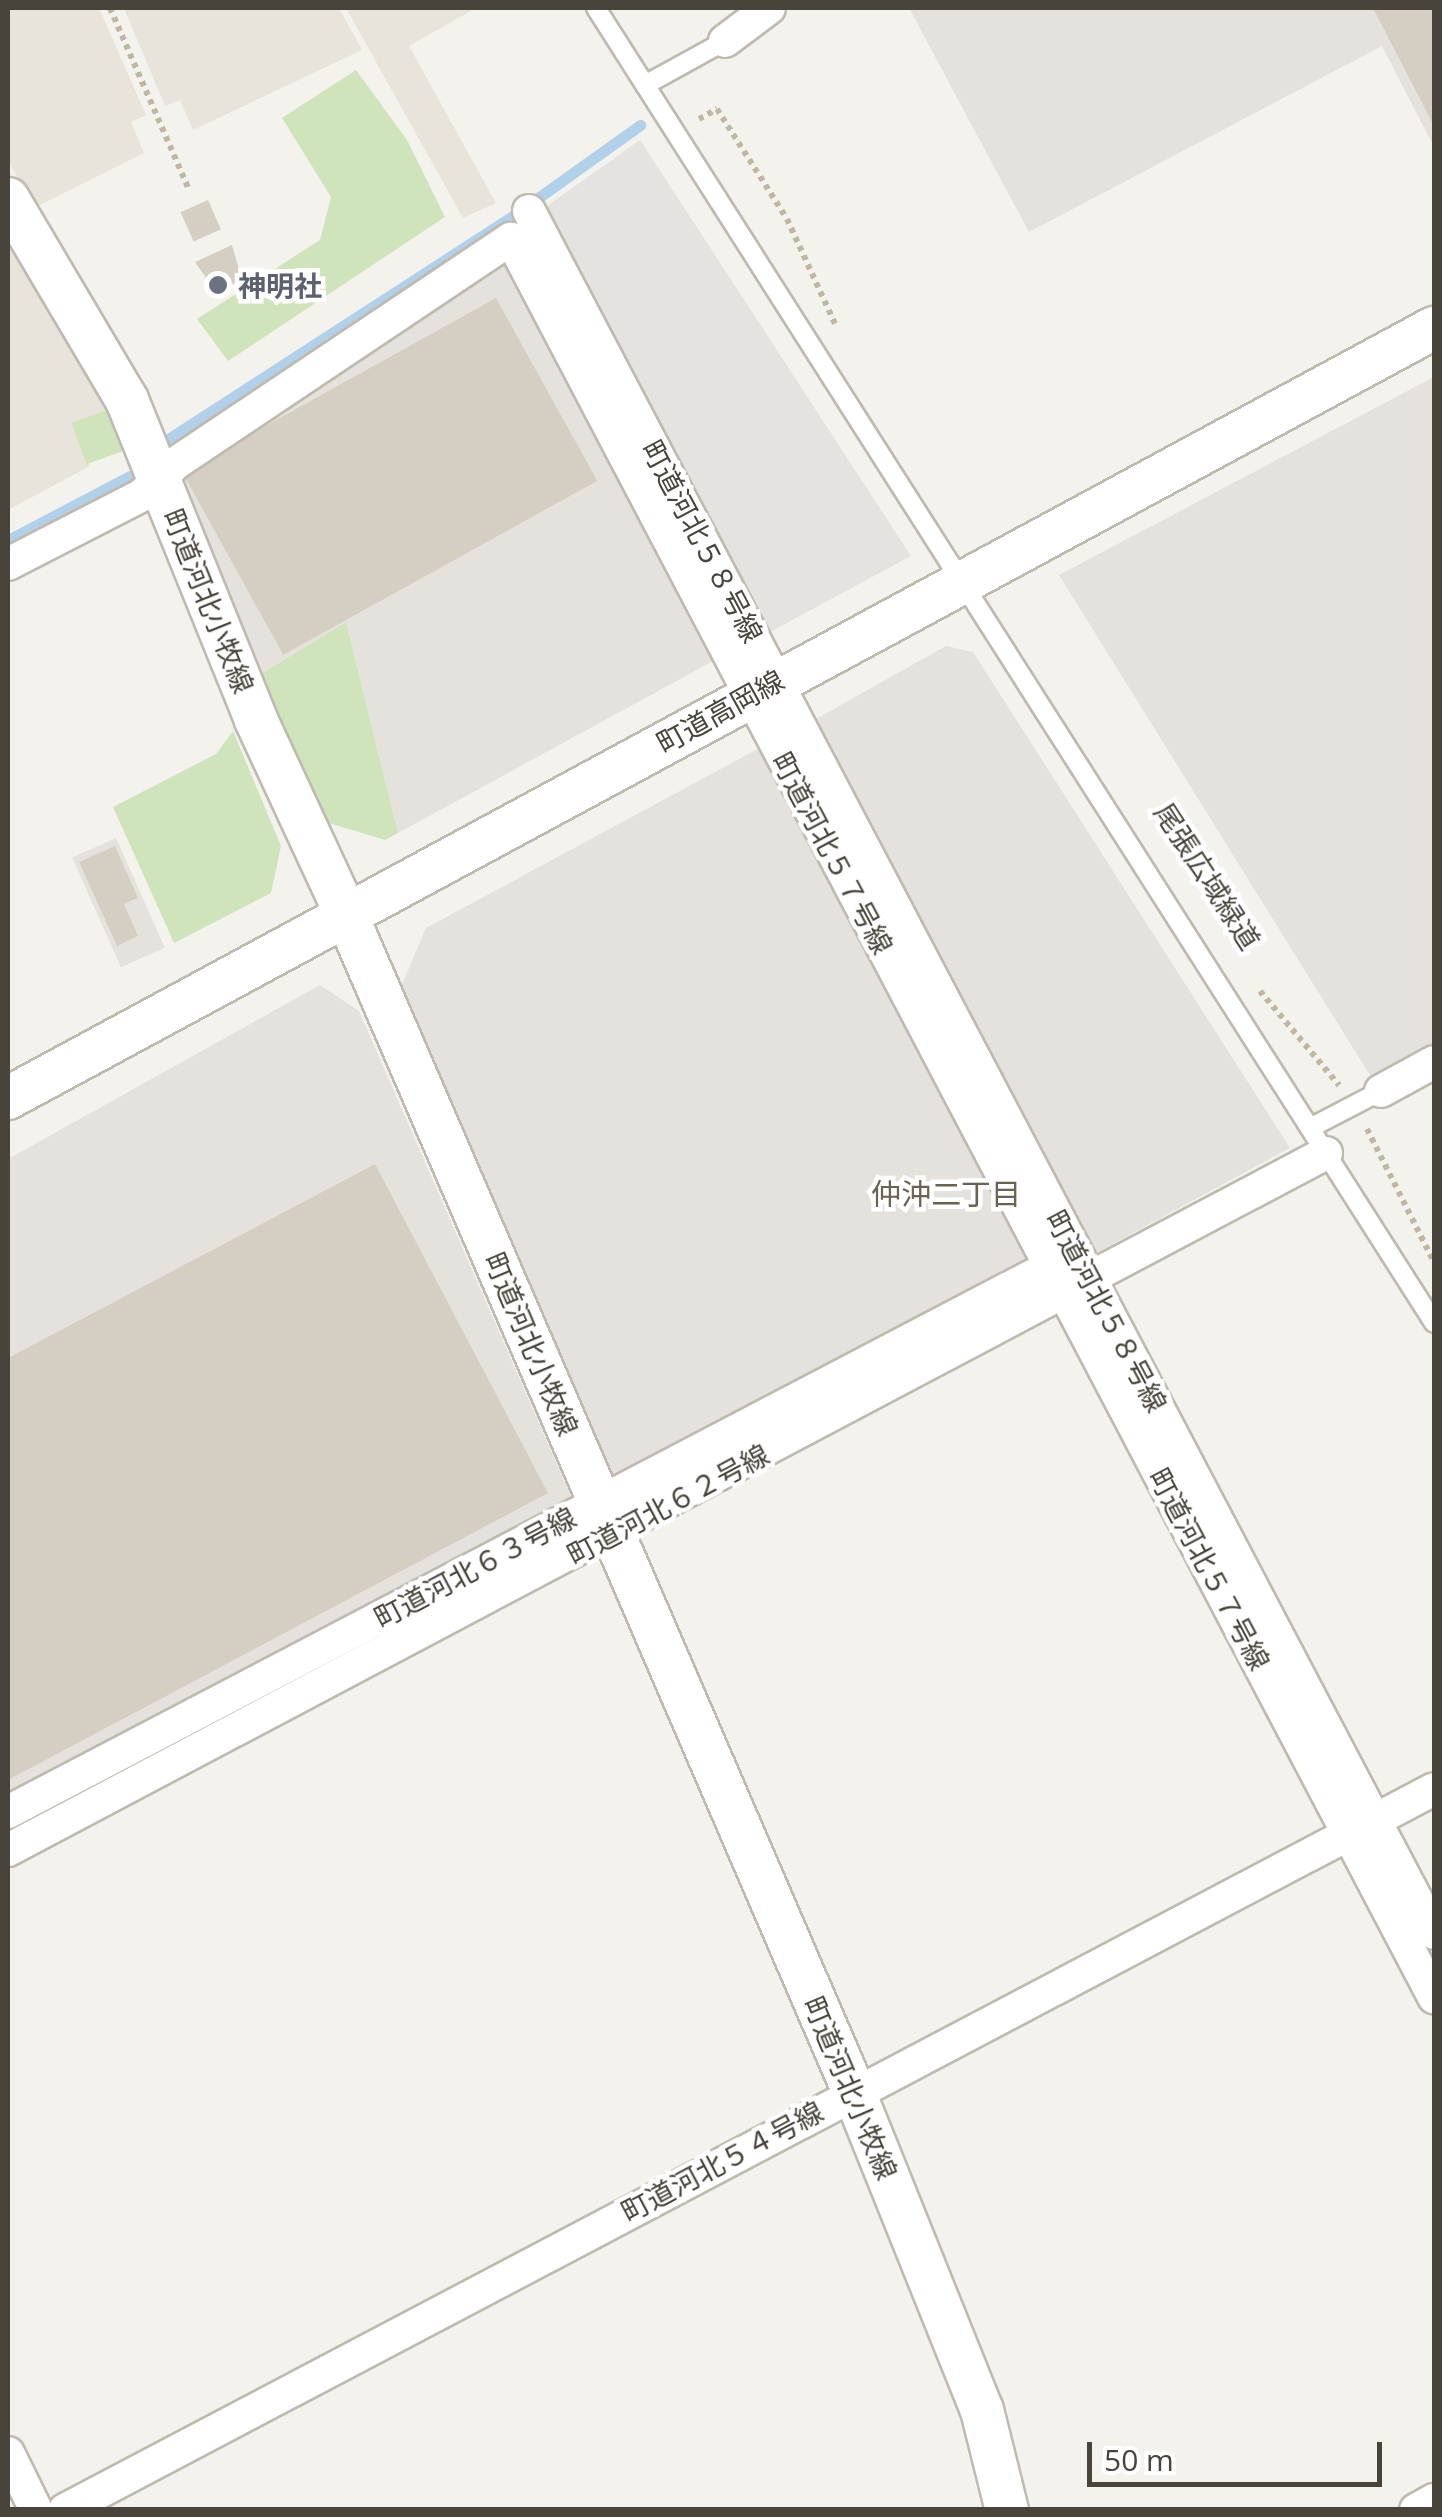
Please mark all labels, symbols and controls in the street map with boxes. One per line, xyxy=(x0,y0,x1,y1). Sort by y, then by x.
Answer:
place label: 神明社 xyxy=(238,268,322,302)
marker: 神明社 xyxy=(207,274,229,296)
street label: 町道河北５８号線 xyxy=(636,434,770,648)
street label: 町道河北小牧線 xyxy=(157,504,261,698)
street label: 町道高岡線 xyxy=(651,662,789,760)
street label: 町道河北５７号線 xyxy=(766,746,900,960)
street label: 尾張広域緑道 xyxy=(1148,796,1268,956)
district label: 仲沖二丁目 xyxy=(871,1176,1021,1212)
street label: 町道河北５８号線 xyxy=(1040,1204,1174,1418)
street label: 町道河北小牧線 xyxy=(478,1247,586,1441)
street label: 町道河北６２号線 xyxy=(561,1437,775,1571)
street label: 町道河北５７号線 xyxy=(1143,1462,1277,1676)
street label: 町道河北６３号線 xyxy=(368,1500,582,1634)
street label: 町道河北小牧線 xyxy=(797,1991,905,2185)
street label: 町道河北５４号線 xyxy=(615,2094,829,2228)
scale bar xyxy=(1092,2422,1387,2484)
text: 50 m xyxy=(1104,2439,1174,2480)

